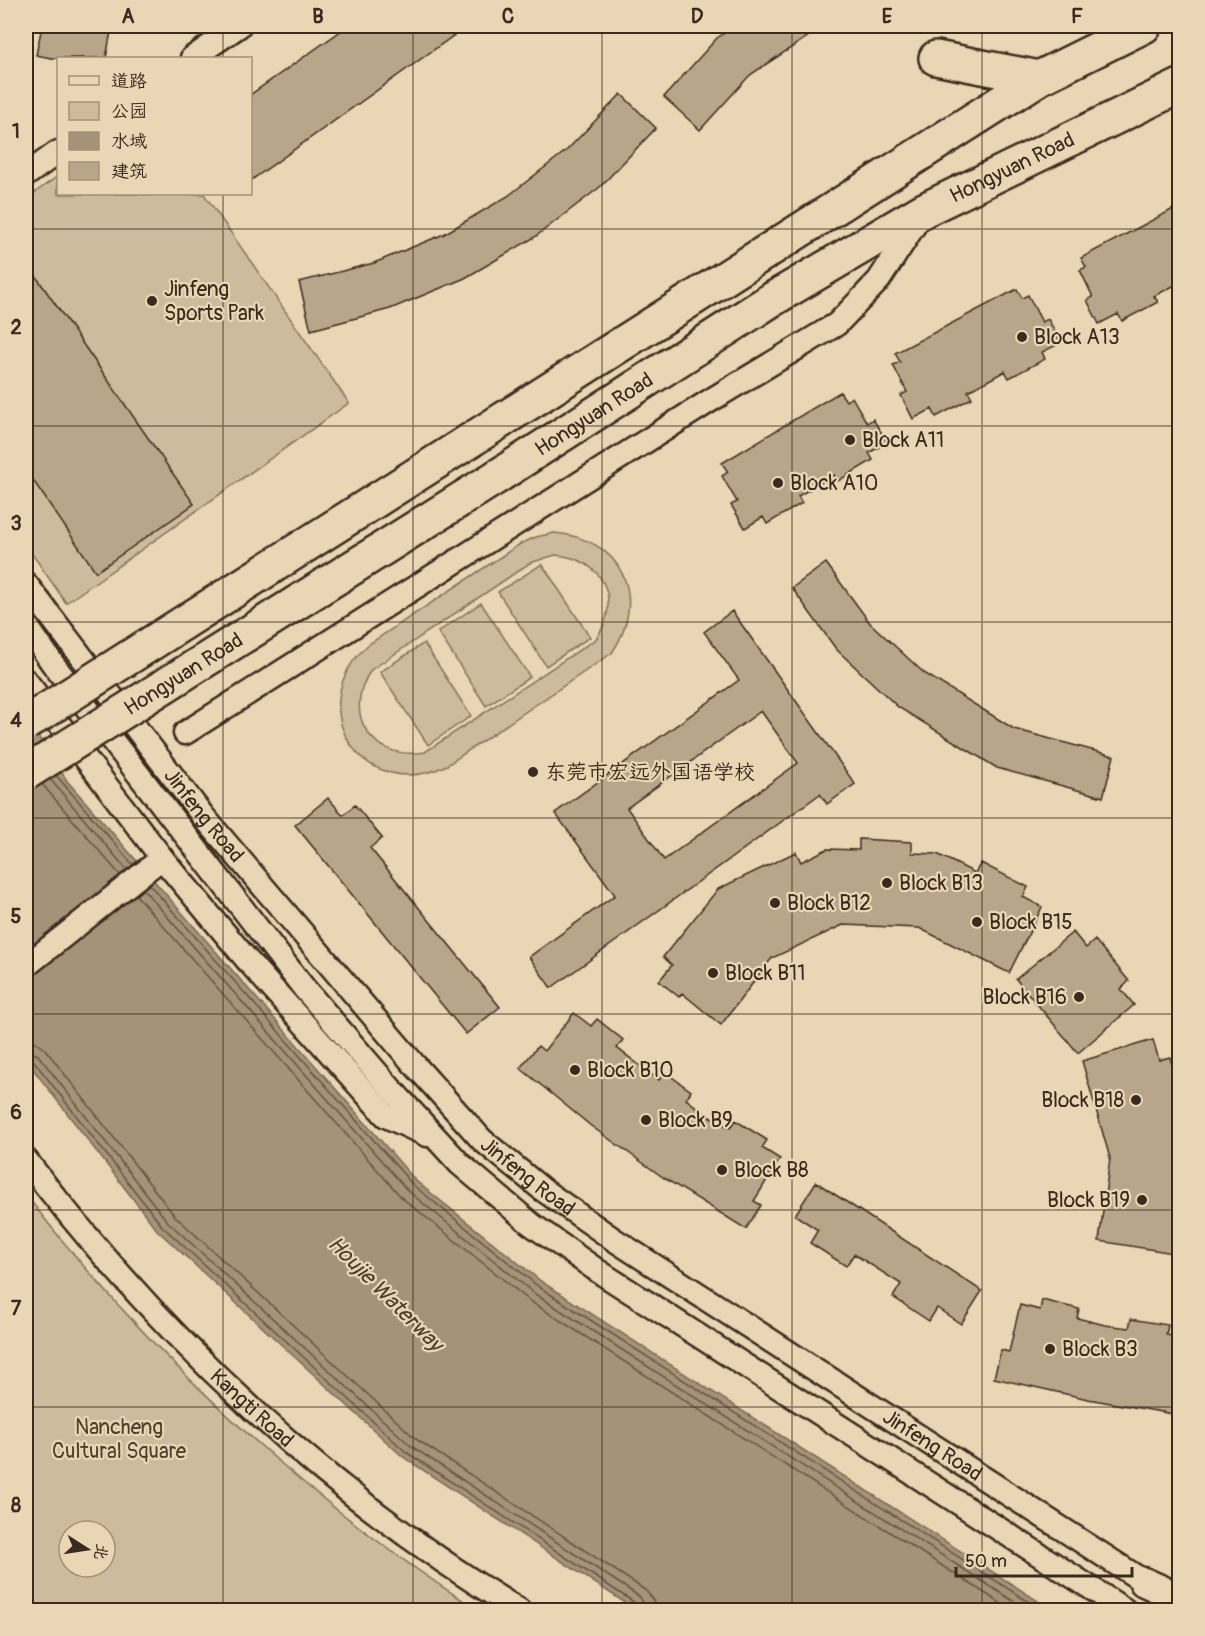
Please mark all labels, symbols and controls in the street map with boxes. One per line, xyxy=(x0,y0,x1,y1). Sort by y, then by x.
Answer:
text: A xyxy=(122,4,135,29)
text: B xyxy=(312,4,324,29)
text: C xyxy=(502,4,514,29)
text: D xyxy=(691,4,704,29)
text: E xyxy=(882,4,893,29)
text: F xyxy=(1071,4,1083,29)
legend xyxy=(57,57,252,195)
text: 道路 xyxy=(111,70,147,93)
text: 公园 xyxy=(111,100,147,123)
text: 1 xyxy=(12,119,20,144)
street label: Hongyuan Road xyxy=(945,126,1079,210)
text: 水域 xyxy=(111,130,147,153)
text: 建筑 xyxy=(111,160,147,183)
place label: Jinfeng Sports Park xyxy=(164,276,264,327)
marker: Jinfeng Sports Park xyxy=(145,294,159,308)
text: 2 xyxy=(10,315,22,340)
place label: Block A13 xyxy=(1034,324,1120,351)
marker: Block A13 xyxy=(1015,330,1029,344)
street label: Hongyuan Road xyxy=(530,367,658,463)
place label: Block A11 xyxy=(862,427,944,454)
marker: Block A11 xyxy=(843,433,857,447)
place label: Block A10 xyxy=(790,470,878,497)
marker: Block A10 xyxy=(771,476,785,490)
text: 3 xyxy=(10,511,22,536)
street label: Hongyuan Road xyxy=(119,627,248,722)
text: 4 xyxy=(10,708,22,733)
place label: 东莞市宏远外国语学校 xyxy=(545,759,755,786)
street label: Jinfeng Road xyxy=(158,763,250,868)
marker: 东莞市宏远外国语学校 xyxy=(526,765,540,779)
place label: Block B13 xyxy=(899,870,983,897)
marker: Block B13 xyxy=(880,876,894,890)
place label: Block B12 xyxy=(787,890,871,917)
marker: Block B12 xyxy=(768,896,782,910)
text: 5 xyxy=(11,904,22,929)
place label: Block B15 xyxy=(989,909,1073,936)
marker: Block B15 xyxy=(970,915,984,929)
place label: Block B11 xyxy=(725,960,805,987)
marker: Block B11 xyxy=(706,966,720,980)
place label: Block B16 xyxy=(983,984,1067,1011)
marker: Block B16 xyxy=(1072,990,1086,1004)
place label: Block B10 xyxy=(587,1057,674,1084)
marker: Block B10 xyxy=(568,1063,582,1077)
place label: Block B18 xyxy=(1041,1087,1124,1114)
marker: Block B18 xyxy=(1129,1093,1143,1107)
text: 6 xyxy=(10,1100,22,1125)
place label: Block B9 xyxy=(658,1107,733,1134)
marker: Block B9 xyxy=(639,1113,653,1127)
street label: Jinfeng Road xyxy=(475,1131,580,1222)
place label: Block B8 xyxy=(734,1157,809,1184)
marker: Block B8 xyxy=(715,1163,729,1177)
place label: Block B19 xyxy=(1047,1187,1130,1214)
marker: Block B19 xyxy=(1135,1193,1149,1207)
water label: Houjie Waterway xyxy=(322,1230,451,1359)
text: 7 xyxy=(11,1296,22,1321)
place label: Block B3 xyxy=(1062,1336,1138,1363)
marker: Block B3 xyxy=(1043,1342,1057,1356)
street label: Kangti Road xyxy=(204,1363,299,1454)
street label: Jinfeng Road xyxy=(877,1404,987,1488)
park label: Nancheng Cultural Square xyxy=(52,1414,187,1465)
text: 8 xyxy=(11,1493,21,1518)
north arrow xyxy=(57,1519,117,1579)
scale bar xyxy=(956,1540,1132,1578)
text: 北 xyxy=(89,1542,112,1562)
text: 50 m xyxy=(965,1550,1007,1573)

